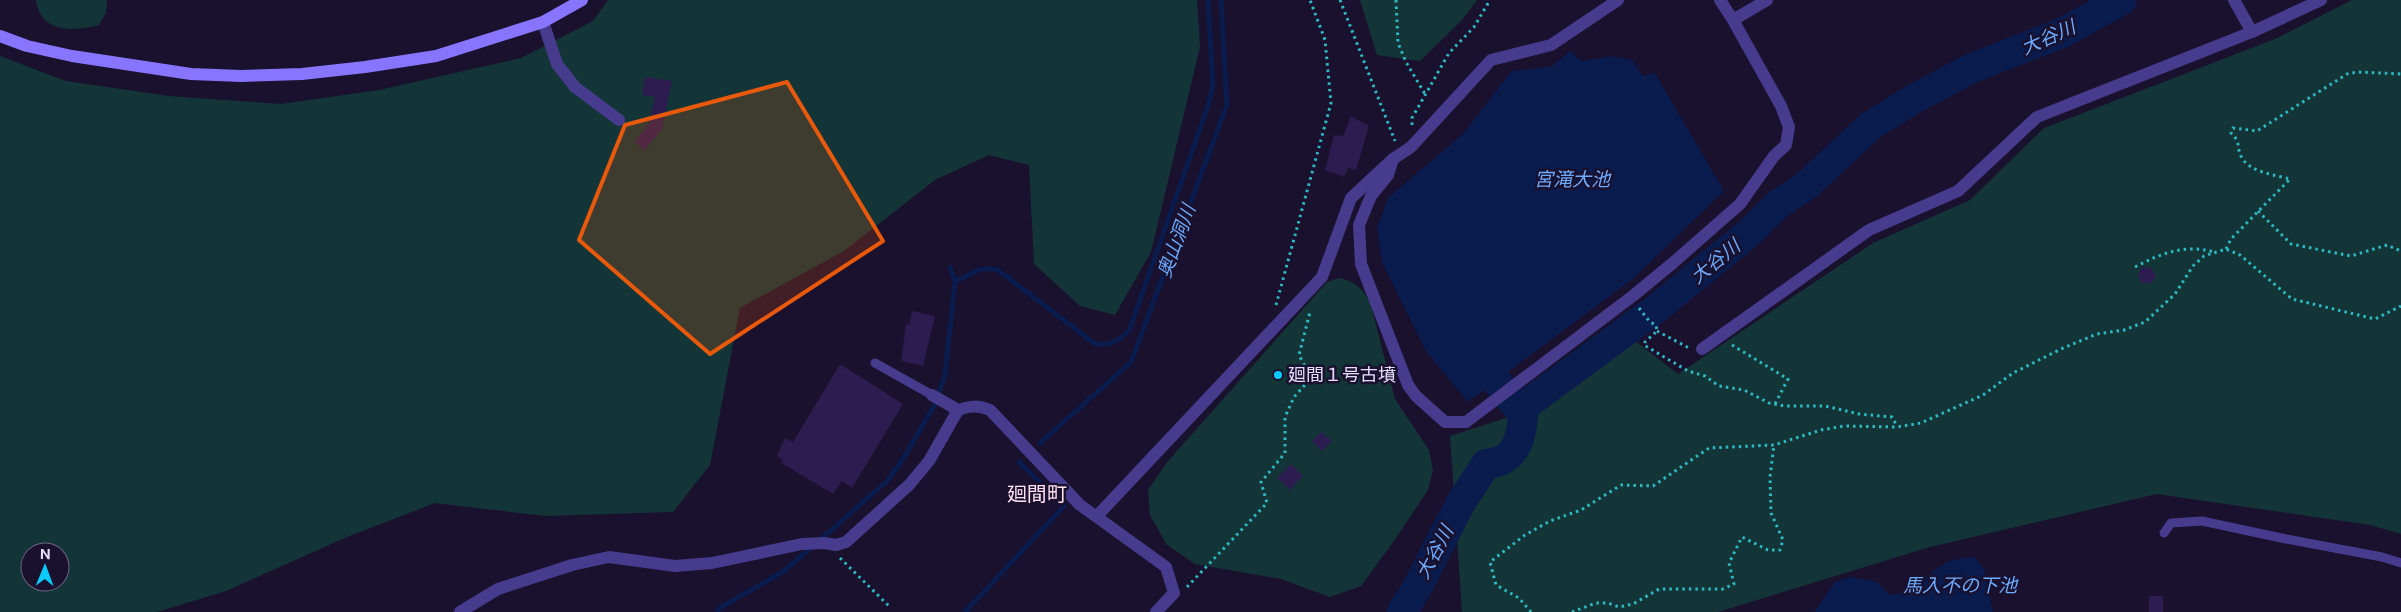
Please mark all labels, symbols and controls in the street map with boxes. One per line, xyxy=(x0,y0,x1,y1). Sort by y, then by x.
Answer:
water label: 大谷川 xyxy=(2017,15,2080,59)
water label: 宮滝大池 xyxy=(1534,168,1612,190)
water label: 奥山洞川 xyxy=(1153,200,1200,280)
water label: 大谷川 xyxy=(1686,233,1746,287)
place label: 廻間１号古墳 xyxy=(1288,364,1396,385)
marker: 廻間１号古墳 xyxy=(1272,369,1284,381)
district label: 廻間町 xyxy=(1007,482,1067,506)
water label: 大谷川 xyxy=(1411,520,1458,582)
north arrow xyxy=(20,542,70,592)
text: N xyxy=(40,546,51,562)
water label: 馬入不の下池 xyxy=(1903,574,2019,596)

